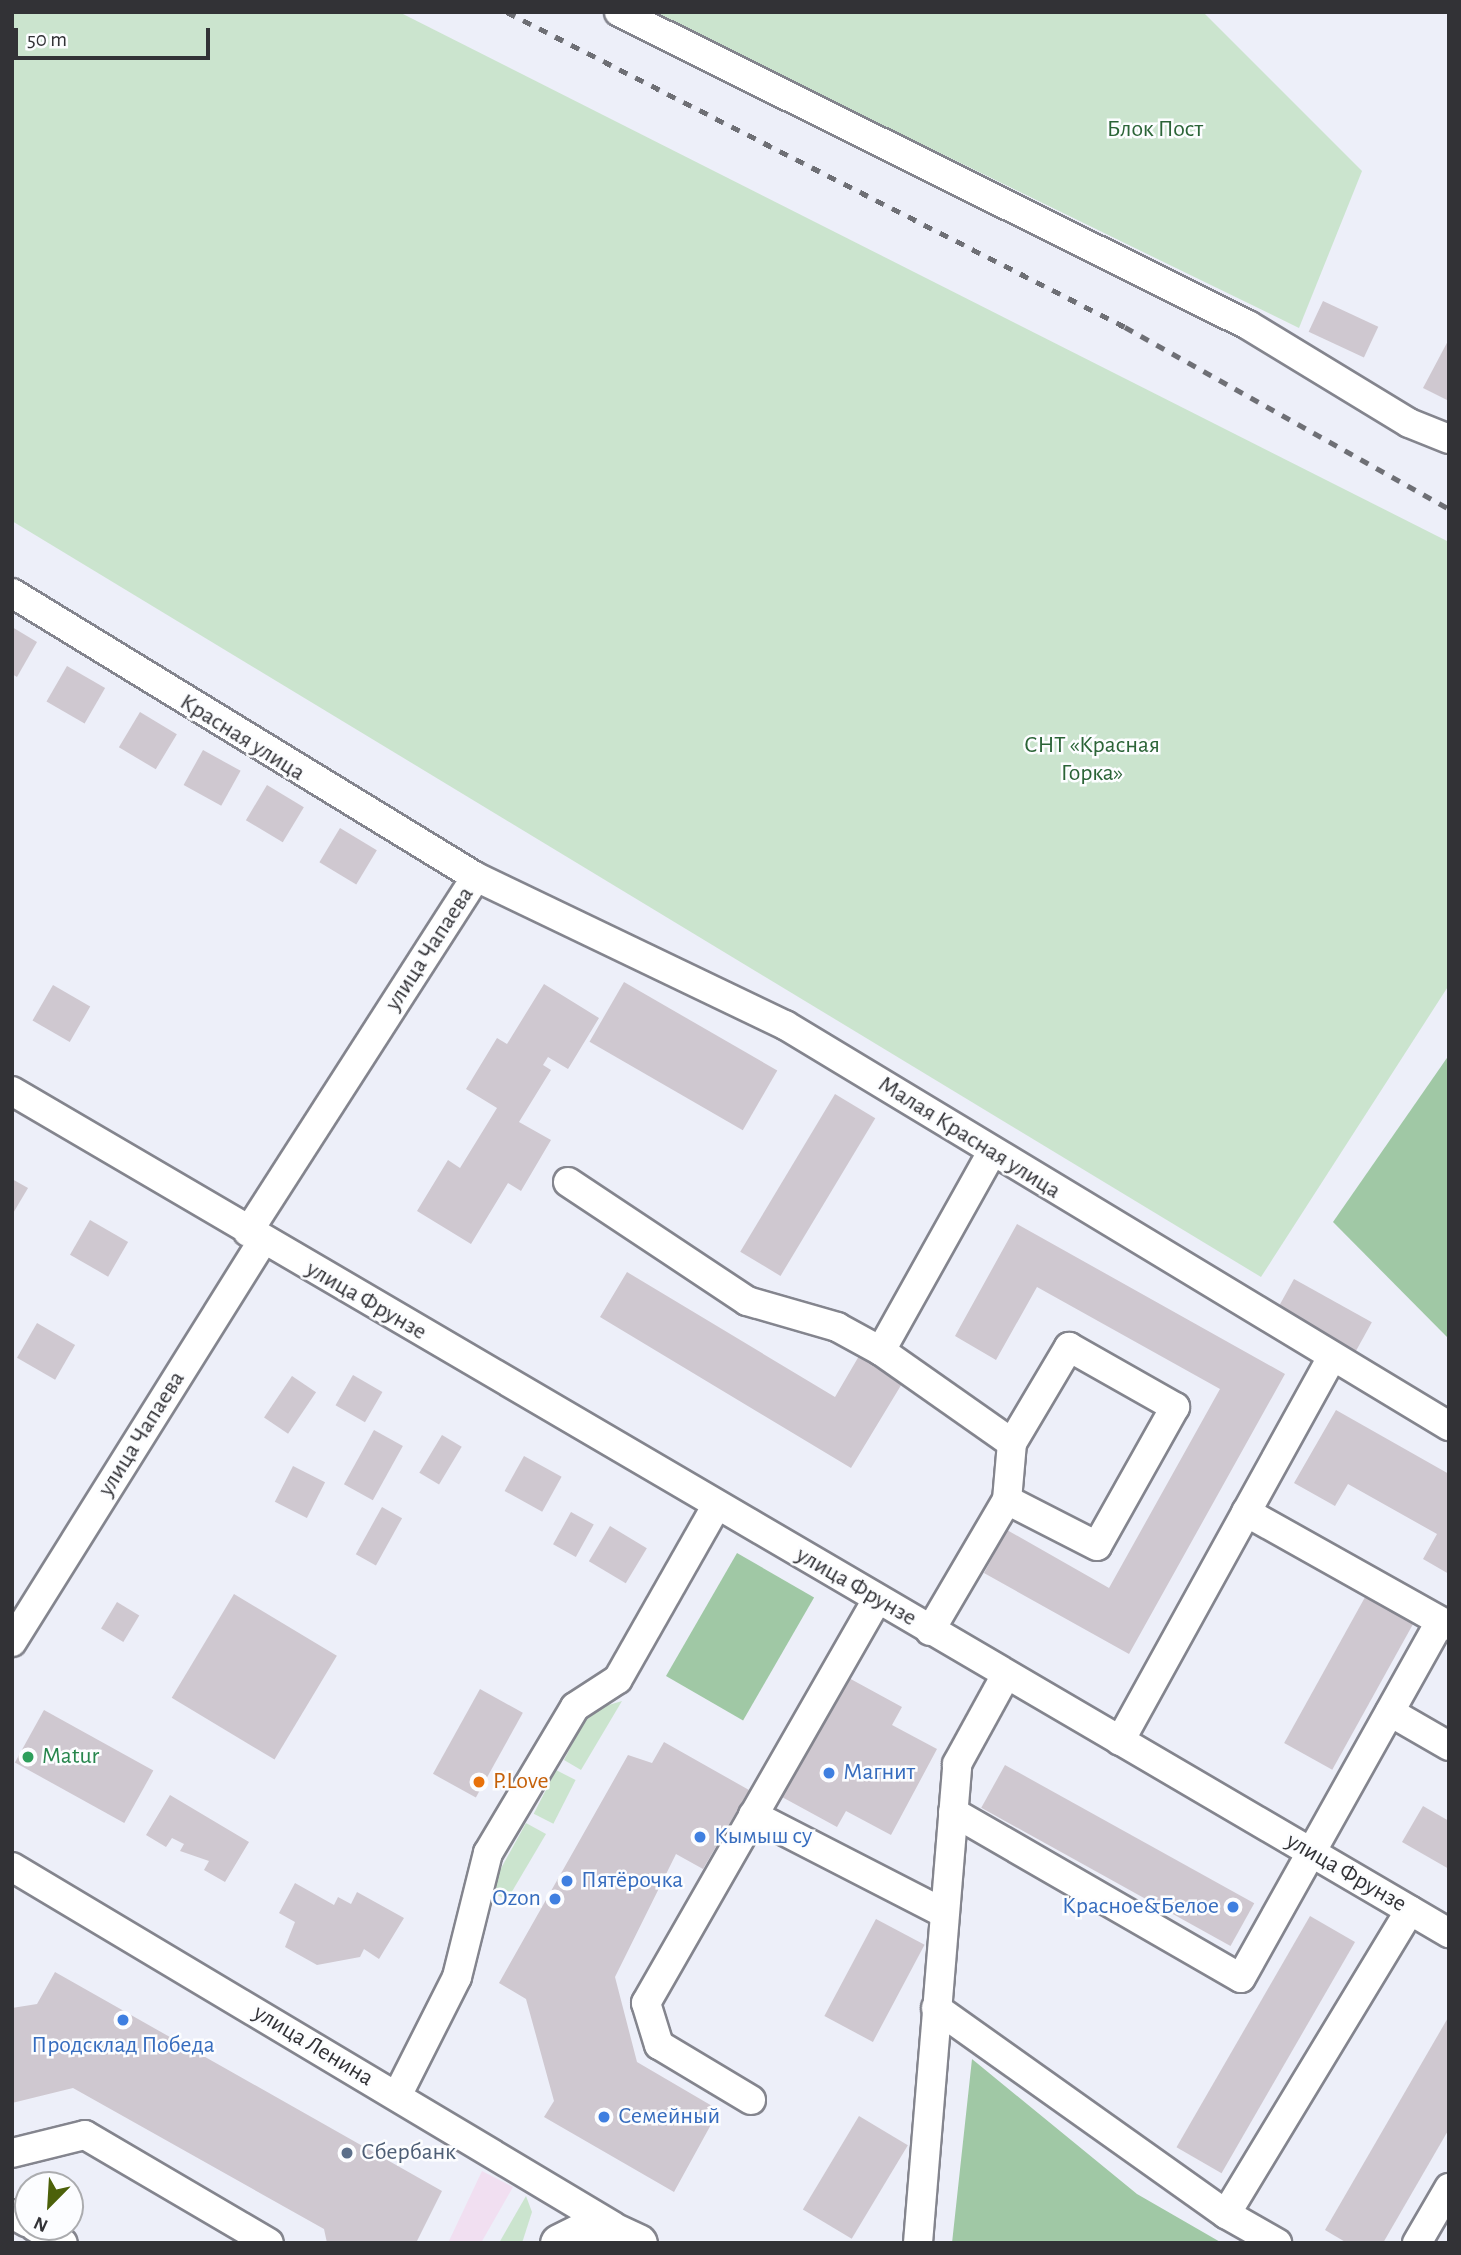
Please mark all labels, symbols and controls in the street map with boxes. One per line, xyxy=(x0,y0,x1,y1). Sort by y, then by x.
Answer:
scale bar xyxy=(18,14,214,58)
text: 50 m xyxy=(27,29,67,50)
park label: Блок Пост xyxy=(1107,116,1203,144)
street label: Красная улица xyxy=(174,688,310,788)
park label: СНТ «Красная Горка» xyxy=(1024,732,1160,788)
street label: улица Чапаева xyxy=(379,882,481,1016)
street label: Малая Красная улица xyxy=(872,1070,1066,1206)
street label: улица Фрунзе xyxy=(301,1255,431,1347)
street label: улица Чапаева xyxy=(92,1366,192,1502)
street label: улица Фрунзе xyxy=(791,1541,921,1633)
place label: Matur xyxy=(42,1743,99,1771)
marker: Matur xyxy=(20,1749,36,1765)
place label: Магнит xyxy=(843,1759,915,1787)
marker: Магнит xyxy=(821,1765,837,1781)
place label: P.Love xyxy=(493,1768,549,1796)
marker: P.Love xyxy=(471,1774,487,1790)
place label: Кымыш су xyxy=(714,1823,812,1851)
street label: улица Фрунзе xyxy=(1281,1827,1411,1919)
marker: Кымыш су xyxy=(692,1829,708,1845)
place label: Пятёрочка xyxy=(581,1867,683,1895)
marker: Пятёрочка xyxy=(559,1873,575,1889)
place label: Ozon xyxy=(492,1885,541,1913)
marker: Ozon xyxy=(547,1891,563,1907)
place label: Красное&Белое xyxy=(1062,1893,1219,1921)
marker: Красное&Белое xyxy=(1225,1899,1241,1915)
street label: улица Ленина xyxy=(248,1999,378,2093)
marker: Продсклад Победа xyxy=(115,2012,131,2028)
place label: Продсклад Победа xyxy=(31,2032,215,2060)
place label: Семейный xyxy=(618,2103,720,2131)
marker: Семейный xyxy=(596,2109,612,2125)
place label: Сбербанк xyxy=(361,2139,456,2167)
marker: Сбербанк xyxy=(339,2145,355,2161)
north arrow xyxy=(14,2171,84,2241)
text: N xyxy=(31,2212,51,2235)

